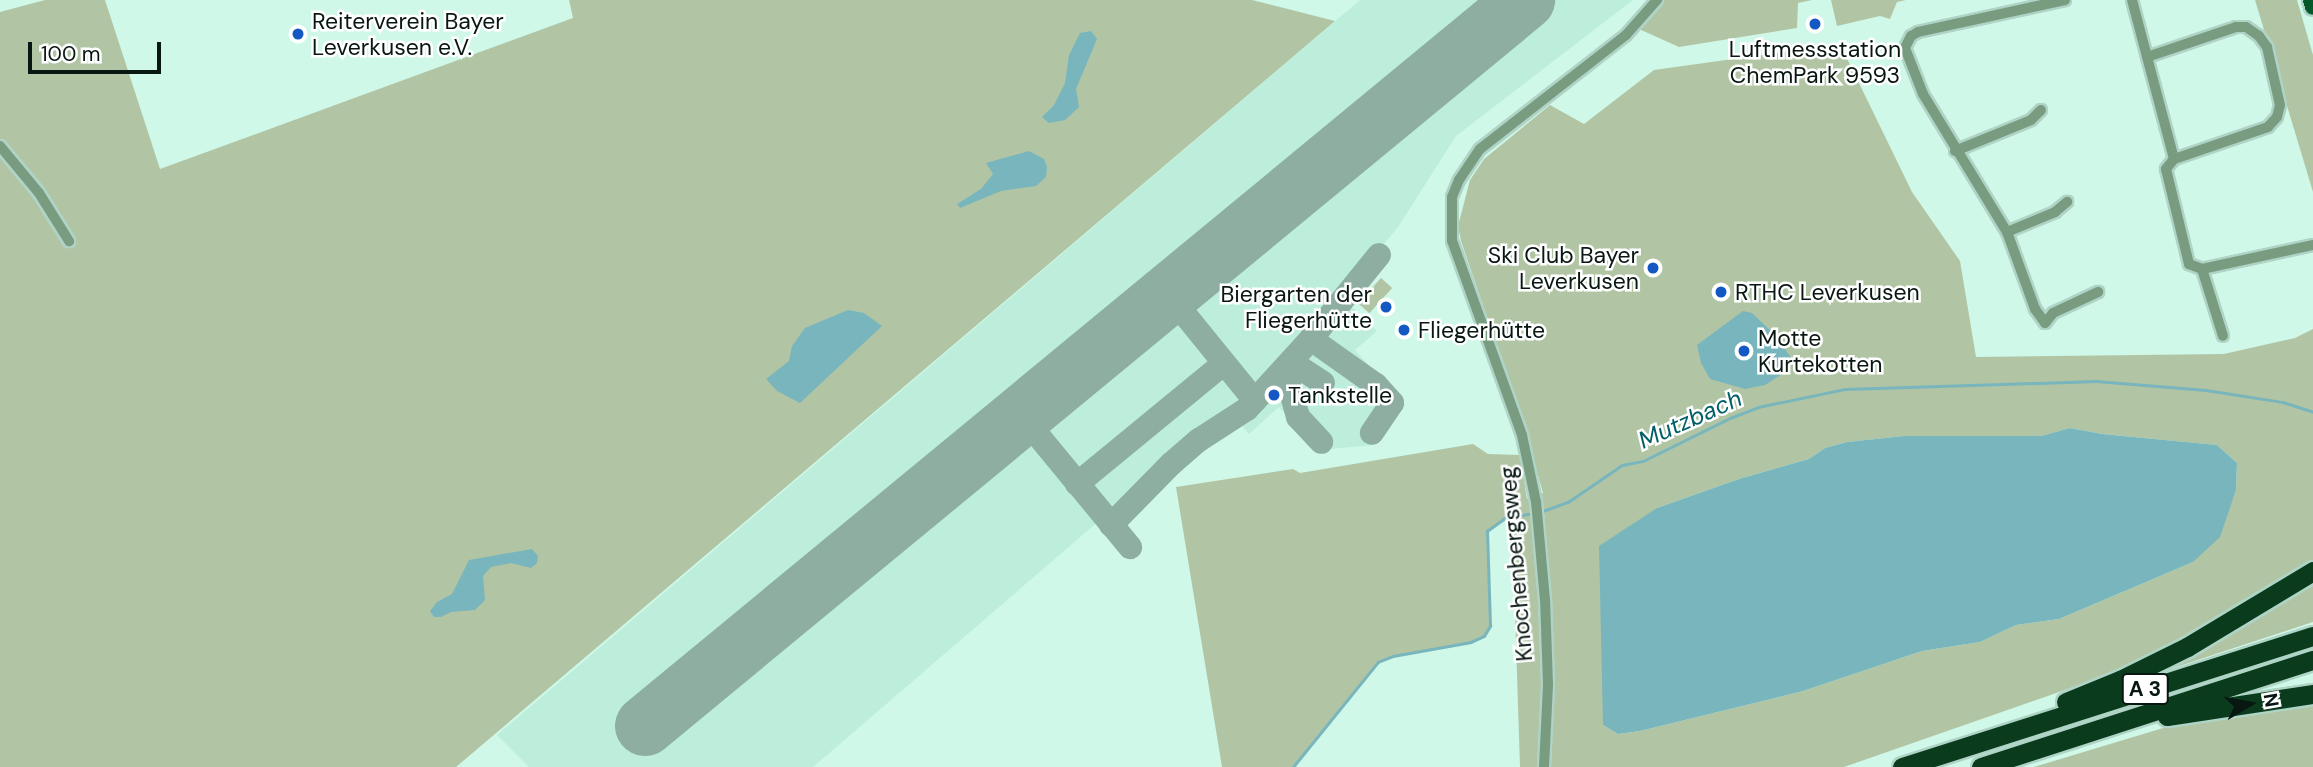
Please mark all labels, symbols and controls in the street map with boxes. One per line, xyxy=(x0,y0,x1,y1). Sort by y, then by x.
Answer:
place label: Reiterverein Bayer Leverkusen e.V. xyxy=(312,7,504,61)
marker: Luftmessstation ChemPark 9593 xyxy=(1807,16,1823,32)
marker: Reiterverein Bayer Leverkusen e.V. xyxy=(290,26,306,42)
scale bar xyxy=(32,28,164,72)
place label: Luftmessstation ChemPark 9593 xyxy=(1729,35,1901,89)
text: 100 m xyxy=(41,40,101,68)
place label: Ski Club Bayer Leverkusen xyxy=(1488,241,1639,295)
marker: Ski Club Bayer Leverkusen xyxy=(1645,260,1661,276)
place label: RTHC Leverkusen xyxy=(1735,278,1920,306)
place label: Biergarten der Fliegerhütte xyxy=(1220,280,1372,334)
marker: RTHC Leverkusen xyxy=(1713,284,1729,300)
marker: Biergarten der Fliegerhütte xyxy=(1378,299,1394,315)
place label: Fliegerhütte xyxy=(1418,316,1545,344)
marker: Fliegerhütte xyxy=(1396,322,1412,338)
place label: Motte Kurtekotten xyxy=(1758,324,1882,378)
marker: Motte Kurtekotten xyxy=(1736,343,1752,359)
place label: Tankstelle xyxy=(1288,381,1392,409)
water label: Mutzbach xyxy=(1634,383,1746,455)
marker: Tankstelle xyxy=(1266,387,1282,403)
street label: Knochenbergsweg xyxy=(1494,465,1538,663)
north arrow xyxy=(2215,669,2285,739)
road number: A 3 xyxy=(2120,672,2170,706)
text: N xyxy=(2258,691,2285,709)

